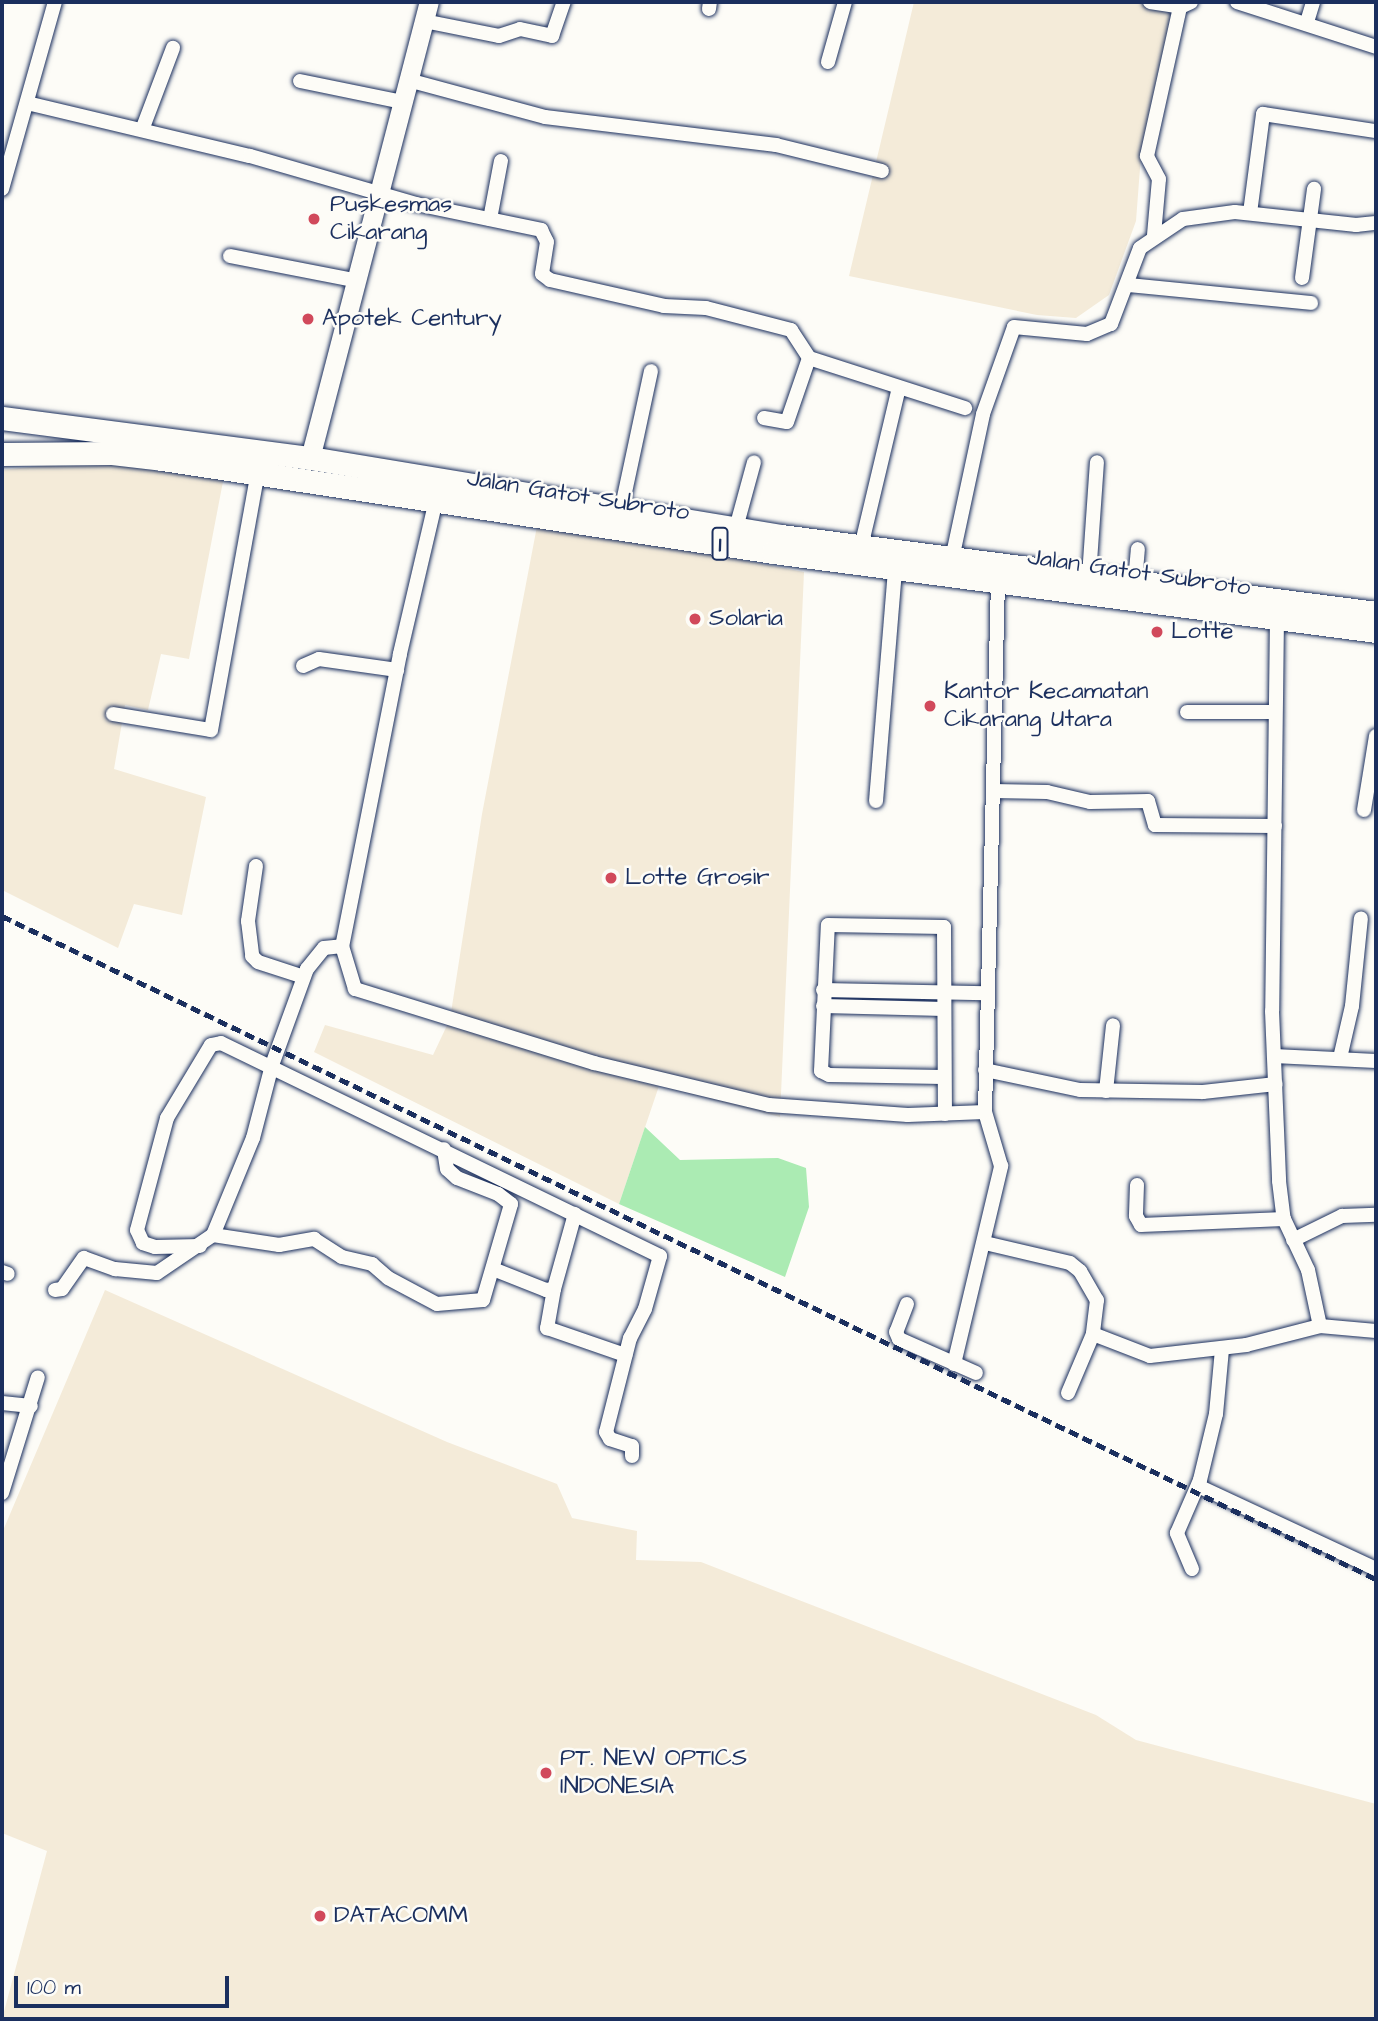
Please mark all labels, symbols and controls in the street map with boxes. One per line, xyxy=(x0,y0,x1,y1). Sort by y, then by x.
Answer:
place label: Puskesmas Cikarang xyxy=(330,191,452,247)
marker: Puskesmas Cikarang xyxy=(304,209,324,229)
place label: Apotek Century xyxy=(322,305,502,333)
marker: Apotek Century xyxy=(300,311,316,327)
street label: Jalan Gatot Subroto xyxy=(465,464,691,528)
road number: 1 xyxy=(711,524,729,564)
street label: Jalan Gatot Subroto xyxy=(1026,543,1252,603)
place label: Solaria xyxy=(709,605,783,633)
marker: Solaria xyxy=(687,611,703,627)
place label: Lotte xyxy=(1171,618,1234,646)
marker: Lotte xyxy=(1149,624,1165,640)
place label: Kantor Kecamatan Cikarang Utara xyxy=(944,678,1149,734)
marker: Kantor Kecamatan Cikarang Utara xyxy=(922,698,938,714)
place label: Lotte Grosir xyxy=(625,864,769,892)
marker: Lotte Grosir xyxy=(603,870,619,886)
place label: PT. NEW OPTICS INDONESIA xyxy=(560,1745,747,1801)
marker: PT. NEW OPTICS INDONESIA xyxy=(538,1765,554,1781)
place label: DATACOMM xyxy=(334,1902,468,1930)
marker: DATACOMM xyxy=(312,1908,328,1924)
scale bar xyxy=(18,1962,233,2006)
text: 100 m xyxy=(27,1973,81,2002)

